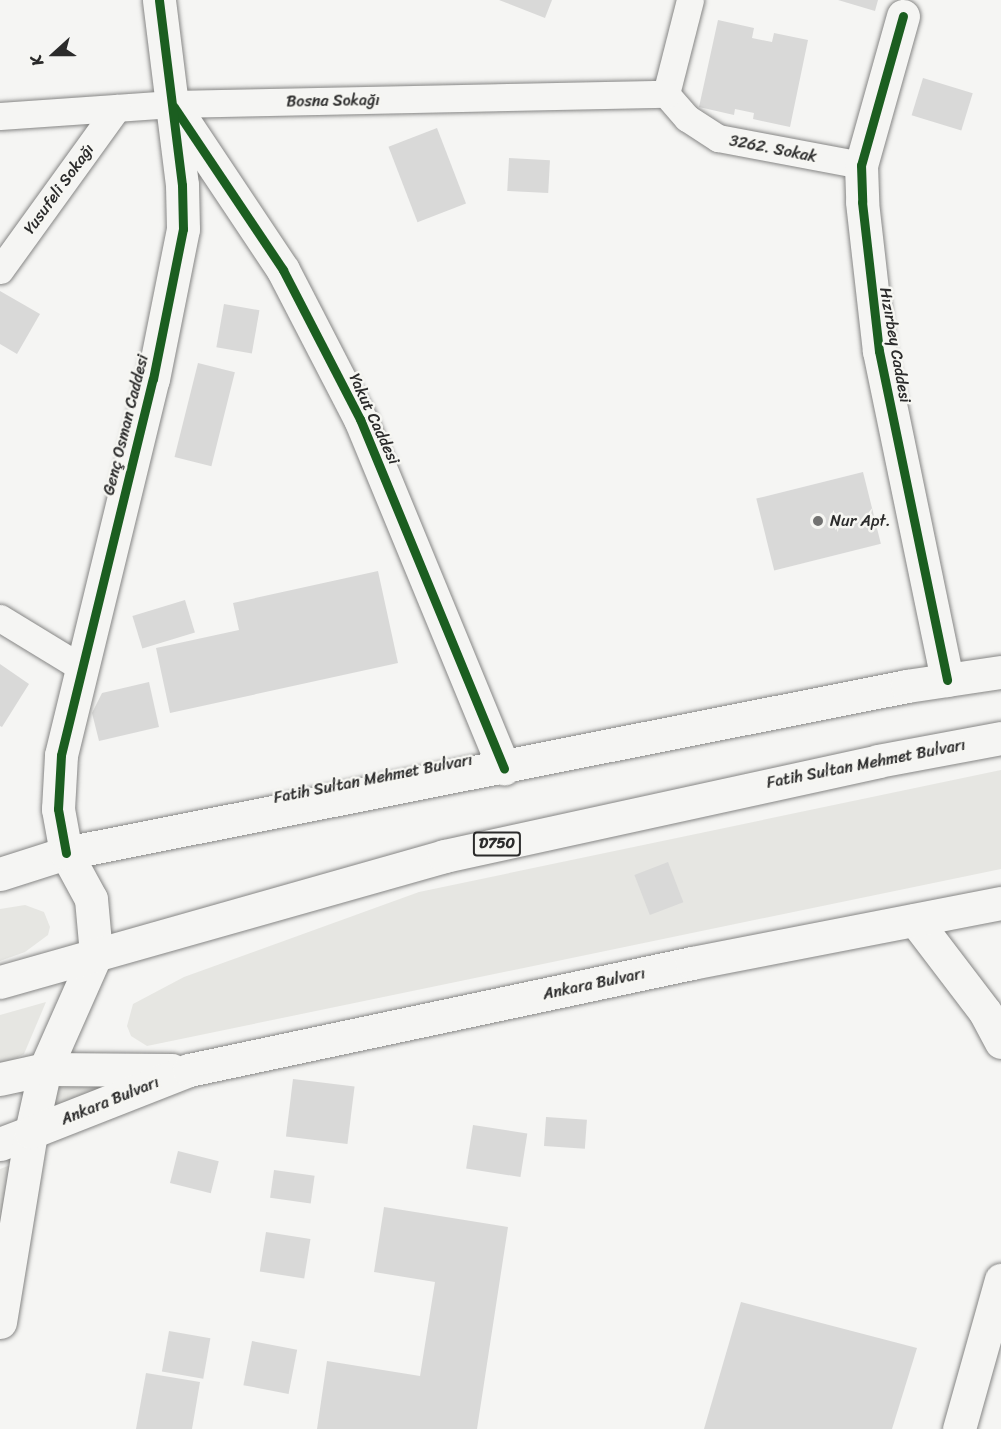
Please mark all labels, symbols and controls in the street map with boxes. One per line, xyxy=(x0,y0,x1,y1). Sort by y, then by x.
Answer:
north arrow xyxy=(24,24,84,84)
text: K xyxy=(21,51,52,70)
street label: Bosna Sokağı xyxy=(286,91,380,111)
street label: 3262. Sokak xyxy=(728,131,818,167)
street label: Yusufeli Sokağı xyxy=(20,140,98,238)
street label: Hızırbey Caddesi xyxy=(875,285,915,405)
street label: Genç Osman Caddesi xyxy=(99,353,153,497)
street label: Yakut Caddesi xyxy=(345,371,403,467)
place label: Nur Apt. xyxy=(830,511,891,531)
marker: Nur Apt. xyxy=(811,514,825,528)
street label: Fatih Sultan Mehmet Bulvarı xyxy=(765,735,967,793)
street label: Fatih Sultan Mehmet Bulvarı xyxy=(272,750,474,808)
road number: D750 xyxy=(472,832,522,856)
street label: Ankara Bulvarı xyxy=(541,964,647,1004)
street label: Ankara Bulvarı xyxy=(58,1073,162,1129)

